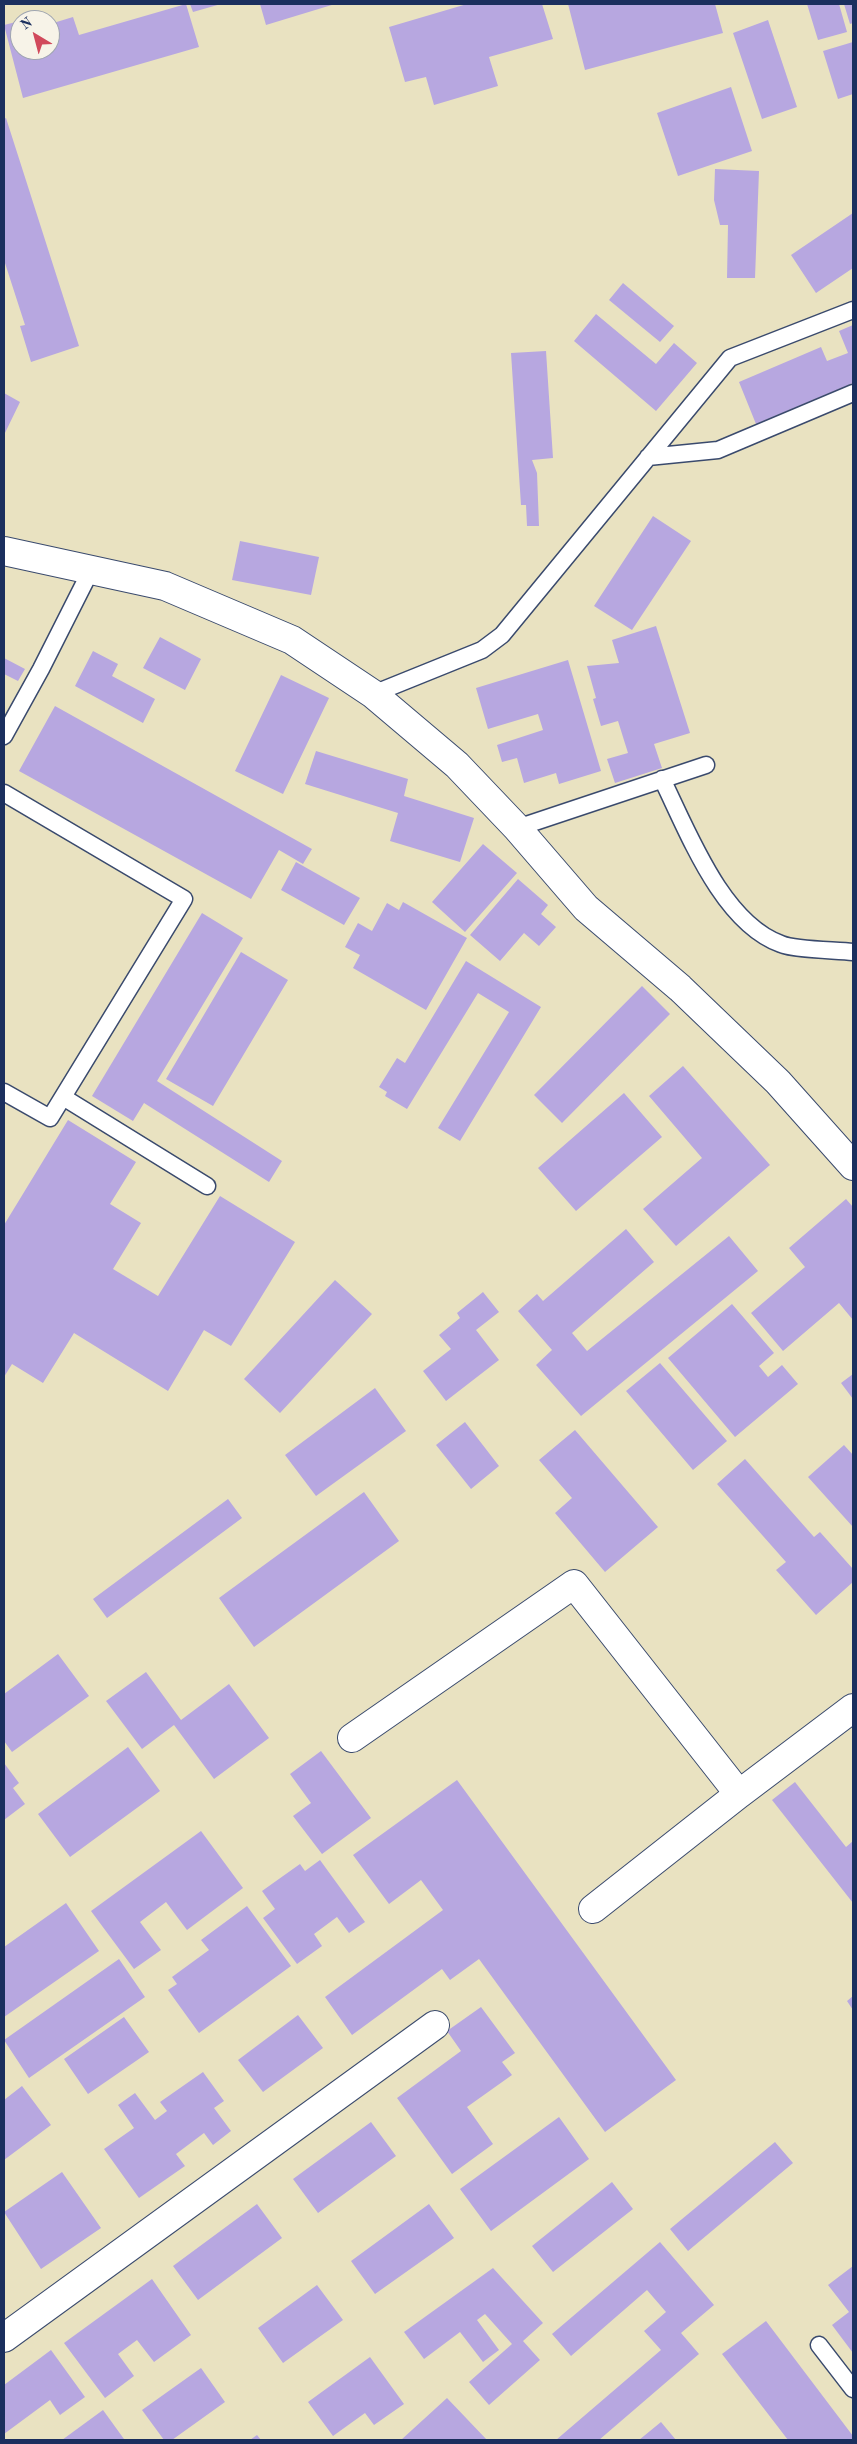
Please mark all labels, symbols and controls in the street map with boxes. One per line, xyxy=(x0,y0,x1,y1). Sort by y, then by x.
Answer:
north arrow xyxy=(10,10,60,60)
text: N xyxy=(18,15,35,33)

